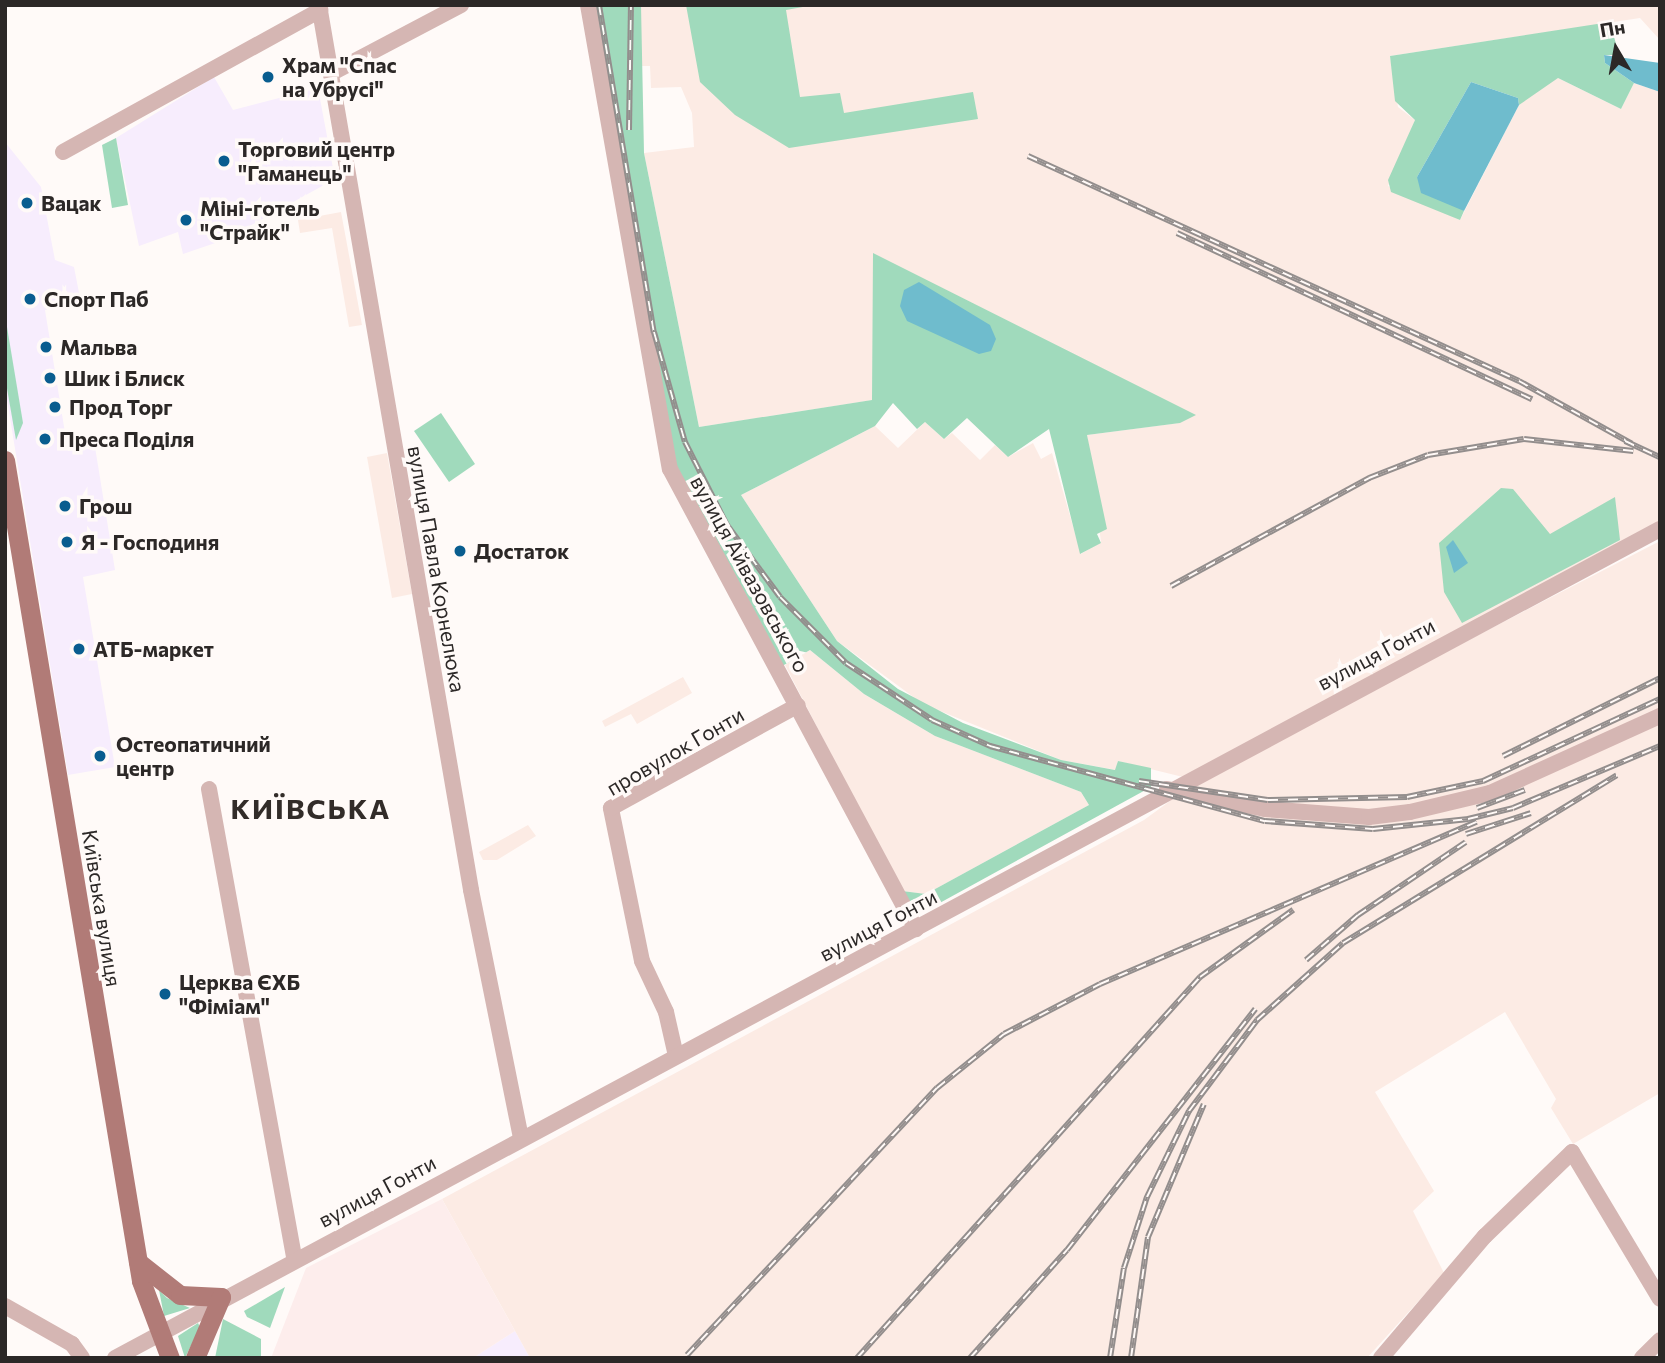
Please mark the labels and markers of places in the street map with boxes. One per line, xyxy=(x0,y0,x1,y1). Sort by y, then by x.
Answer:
place label: Храм "Спас на Убрусі" xyxy=(282,52,397,102)
marker: Храм "Спас на Убрусі" xyxy=(260,69,276,85)
place label: Торговий центр "Гаманець" xyxy=(238,136,395,186)
marker: Торговий центр "Гаманець" xyxy=(216,153,232,169)
place label: Вацак xyxy=(41,190,102,216)
marker: Вацак xyxy=(19,195,35,211)
place label: Міні-готель "Страйк" xyxy=(200,195,320,245)
marker: Міні-готель "Страйк" xyxy=(178,212,194,228)
place label: Спорт Паб xyxy=(44,286,149,312)
marker: Спорт Паб xyxy=(22,291,38,307)
place label: Мальва xyxy=(60,334,137,360)
marker: Мальва xyxy=(38,339,54,355)
place label: Шик і Блиск xyxy=(64,365,185,391)
marker: Шик і Блиск xyxy=(42,370,58,386)
place label: Прод Торг xyxy=(69,394,173,420)
marker: Прод Торг xyxy=(47,399,63,415)
place label: Преса Поділя xyxy=(59,426,194,452)
marker: Преса Поділя xyxy=(37,431,53,447)
place label: Грош xyxy=(79,493,132,519)
marker: Грош xyxy=(57,498,73,514)
place label: Я - Господиня xyxy=(81,529,219,555)
marker: Я - Господиня xyxy=(59,534,75,550)
place label: Достаток xyxy=(474,538,569,564)
marker: Достаток xyxy=(452,543,468,559)
place label: АТБ-маркет xyxy=(93,636,214,662)
marker: АТБ-маркет xyxy=(71,641,87,657)
place label: Остеопатичний центр xyxy=(116,731,271,781)
marker: Остеопатичний центр xyxy=(90,746,110,766)
place label: Церква ЄХБ "Фіміам" xyxy=(179,969,300,1019)
marker: Церква ЄХБ "Фіміам" xyxy=(157,986,173,1002)

